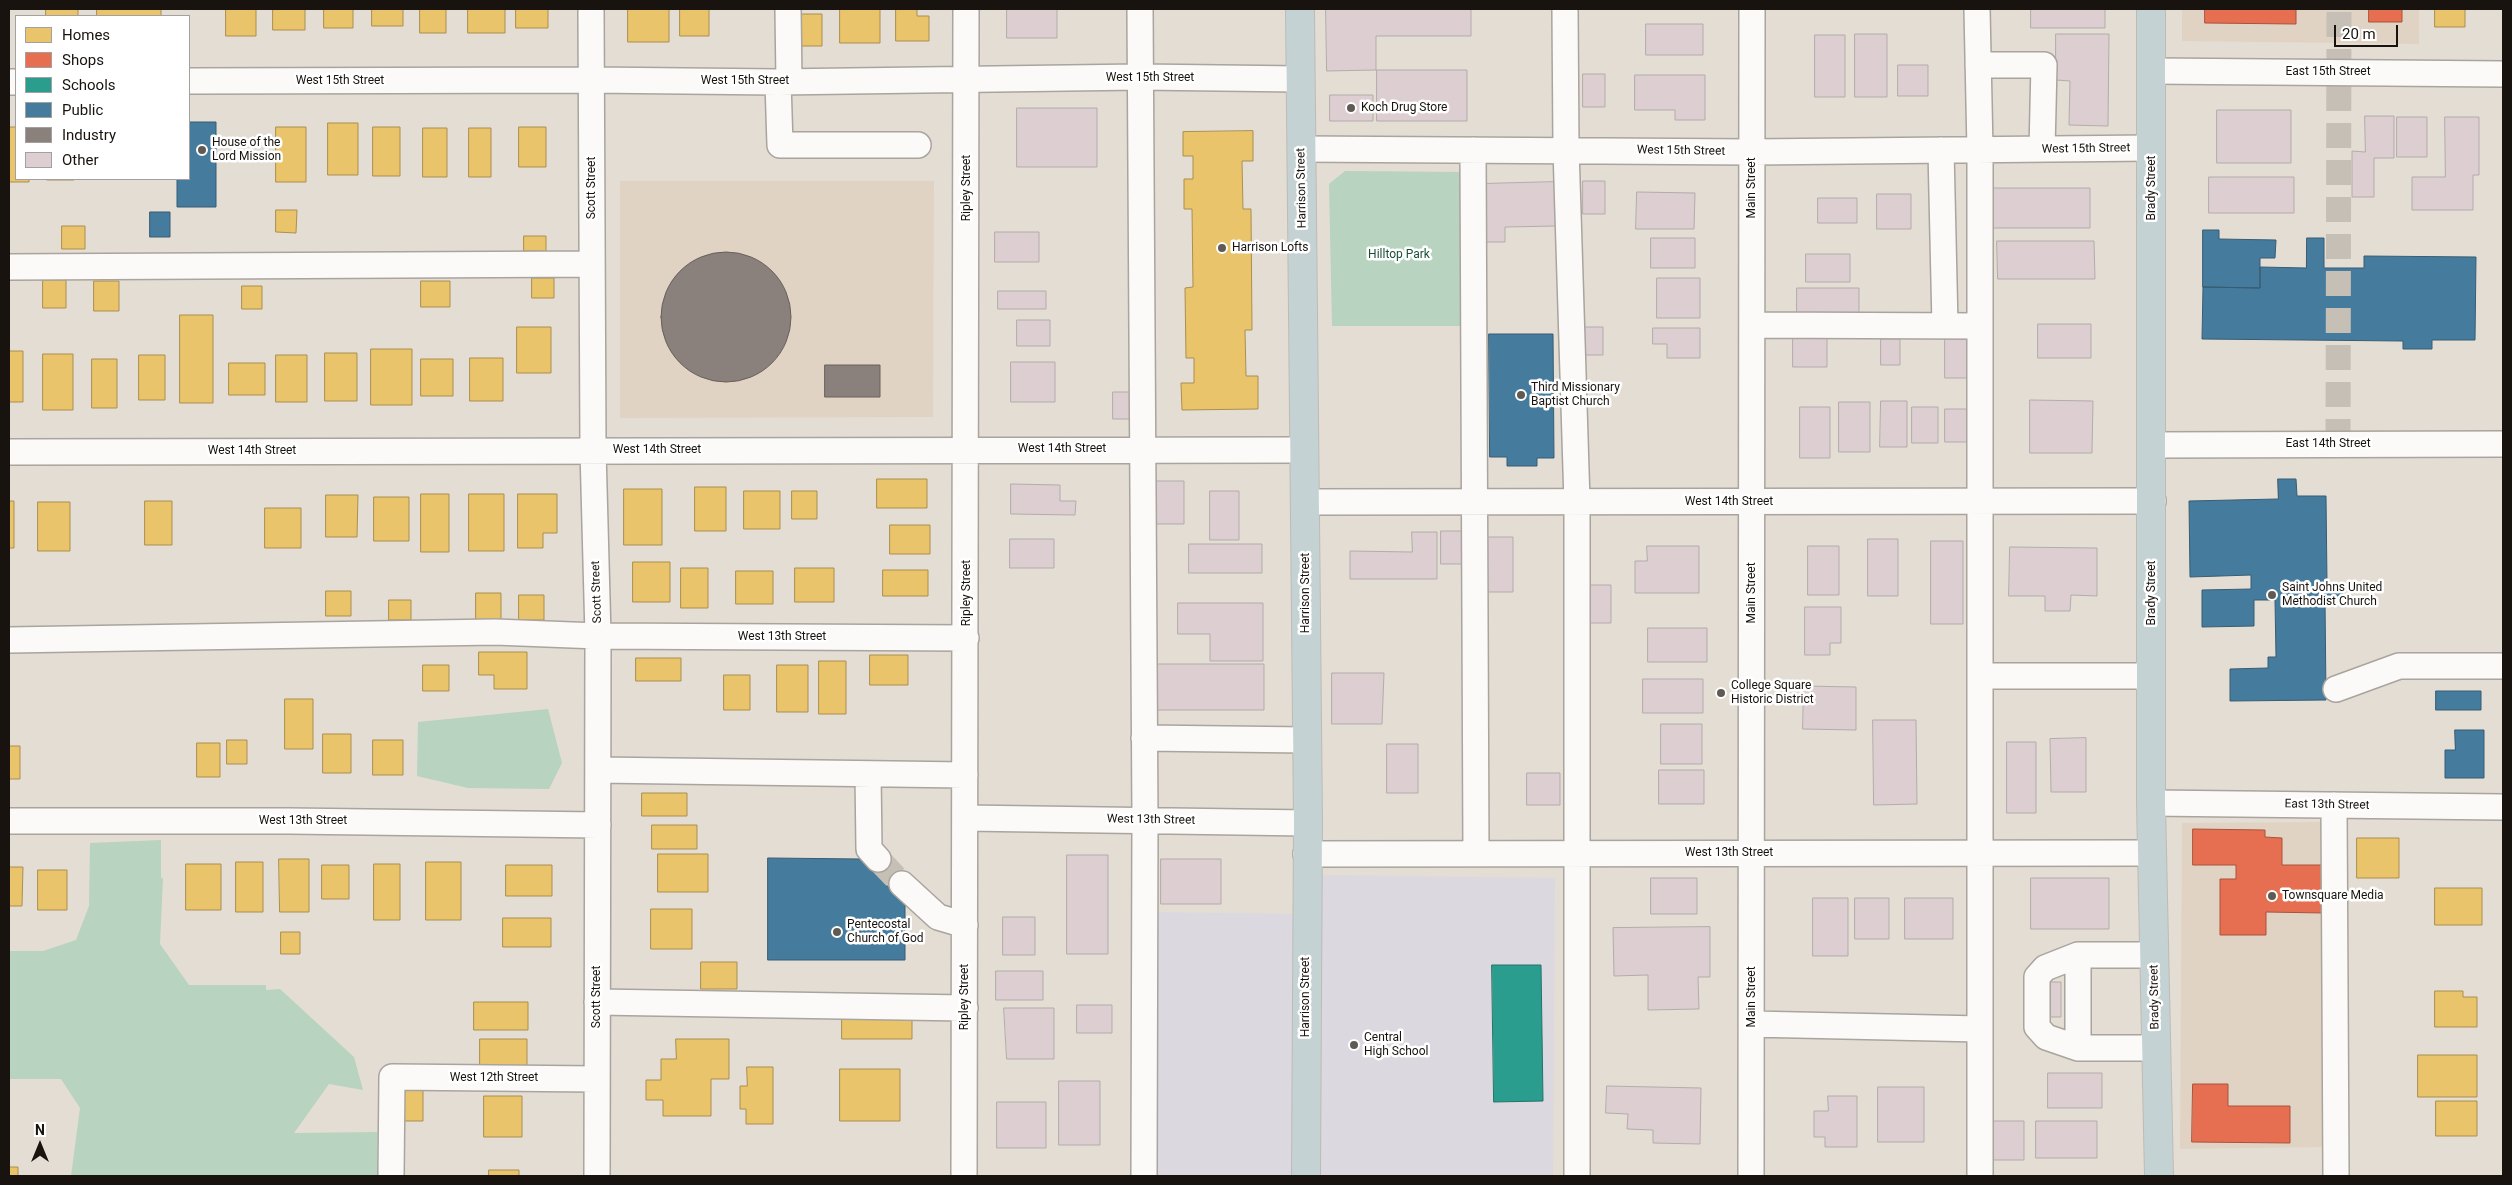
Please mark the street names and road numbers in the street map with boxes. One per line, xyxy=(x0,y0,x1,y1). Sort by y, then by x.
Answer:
street label: East 15th Street xyxy=(2285,65,2371,79)
street label: West 15th Street xyxy=(1106,71,1194,85)
street label: West 15th Street xyxy=(296,74,384,88)
street label: West 15th Street xyxy=(701,74,789,88)
street label: West 15th Street xyxy=(2042,141,2130,157)
street label: West 15th Street xyxy=(1637,143,1725,159)
street label: Harrison Street xyxy=(1294,148,1310,228)
street label: Ripley Street xyxy=(960,155,974,221)
street label: Brady Street xyxy=(2145,156,2159,220)
street label: Scott Street xyxy=(585,157,599,219)
street label: Main Street xyxy=(1745,157,1759,219)
street label: East 14th Street xyxy=(2285,437,2371,451)
street label: West 14th Street xyxy=(1018,442,1106,456)
street label: West 14th Street xyxy=(613,443,701,457)
street label: West 14th Street xyxy=(208,444,296,458)
street label: West 14th Street xyxy=(1685,495,1773,509)
street label: Harrison Street xyxy=(1299,553,1313,633)
street label: Scott Street xyxy=(589,560,605,624)
street label: Ripley Street xyxy=(960,560,974,626)
street label: Brady Street xyxy=(2145,561,2159,625)
street label: Main Street xyxy=(1745,562,1759,624)
street label: West 13th Street xyxy=(738,630,826,644)
street label: East 13th Street xyxy=(2284,797,2370,813)
street label: West 13th Street xyxy=(1107,812,1195,828)
street label: West 13th Street xyxy=(259,814,347,828)
street label: West 13th Street xyxy=(1685,846,1773,860)
street label: Harrison Street xyxy=(1299,957,1313,1037)
street label: Ripley Street xyxy=(958,964,972,1030)
street label: Brady Street xyxy=(2147,964,2163,1030)
street label: Scott Street xyxy=(590,966,604,1028)
street label: Main Street xyxy=(1745,966,1759,1028)
street label: West 12th Street xyxy=(450,1071,538,1085)

